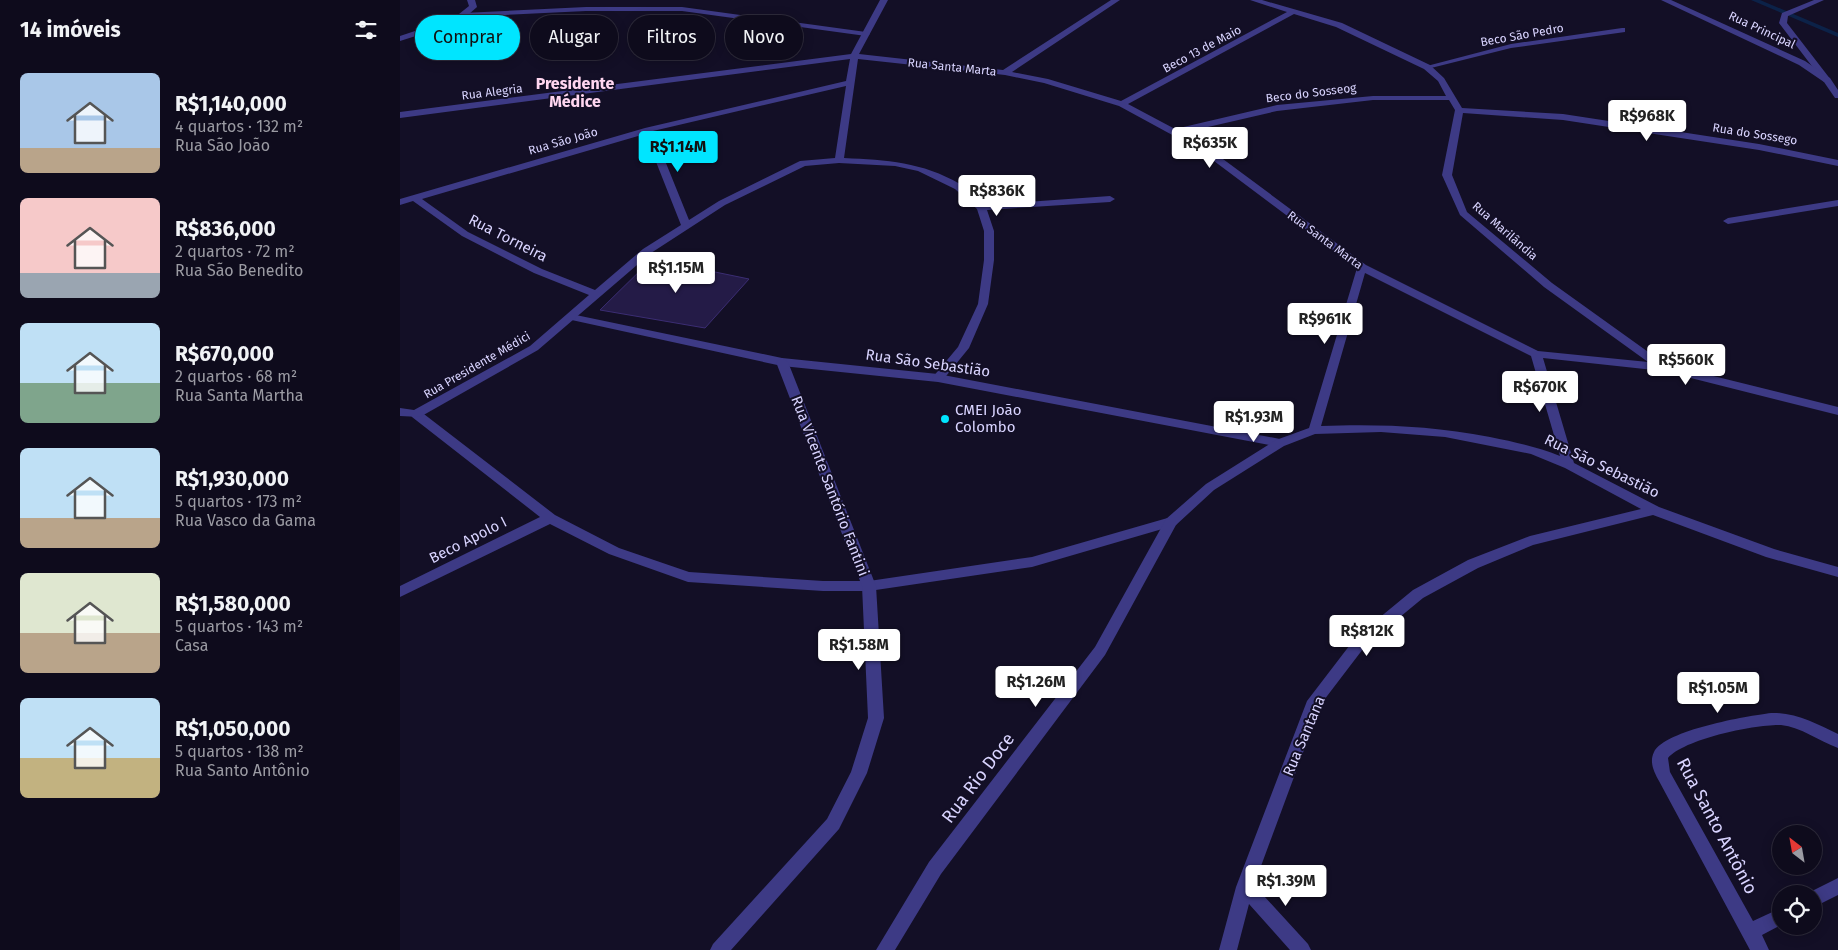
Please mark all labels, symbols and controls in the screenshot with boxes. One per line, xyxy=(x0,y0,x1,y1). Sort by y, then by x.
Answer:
street label: Rua Principal xyxy=(1727,8,1798,52)
chip: Comprar xyxy=(415,15,520,60)
chip: Alugar xyxy=(530,15,618,60)
chip: Filtros xyxy=(628,15,715,60)
chip: Novo xyxy=(725,15,803,60)
icon: filters xyxy=(352,16,380,44)
text: 14 imóveis xyxy=(20,17,121,43)
street label: Beco São Pedro xyxy=(1479,21,1565,49)
street label: Beco 13 de Maio xyxy=(1160,22,1244,76)
street label: Rua Santa Marta xyxy=(907,55,997,79)
district label: Presidente Médice xyxy=(536,74,614,111)
street label: Beco do Sosseog xyxy=(1265,80,1358,106)
street label: Rua Alegria xyxy=(461,81,523,103)
text: R$1,140,000 xyxy=(175,91,287,117)
icon: home xyxy=(60,93,120,153)
pin: R$968K xyxy=(1606,100,1688,142)
text: R$968K xyxy=(1619,106,1675,125)
text: 4 quartos · 132 m² xyxy=(175,117,303,136)
street label: Rua do Sossego xyxy=(1712,120,1798,148)
street label: Rua São João xyxy=(527,124,599,158)
pin: R$635K xyxy=(1169,126,1251,169)
pin: R$1.14M xyxy=(632,130,724,173)
text: R$635K xyxy=(1183,133,1237,152)
text: Rua São João xyxy=(175,136,270,155)
text: R$1.14M xyxy=(650,137,706,156)
pin: R$836K xyxy=(956,174,1038,217)
text: R$836K xyxy=(969,181,1025,200)
street label: Rua Marilândia xyxy=(1469,199,1541,263)
street label: Rua Santa Marta xyxy=(1285,208,1365,272)
street label: Rua Torneira xyxy=(466,210,550,266)
text: R$836,000 xyxy=(175,216,276,242)
icon: home xyxy=(60,218,120,278)
text: 2 quartos · 72 m² xyxy=(175,242,295,261)
pin: R$1.15M xyxy=(630,252,722,294)
text: R$1.15M xyxy=(648,258,704,277)
text: Rua São Benedito xyxy=(175,261,303,280)
pin: R$961K xyxy=(1284,302,1366,345)
text: R$961K xyxy=(1299,309,1351,328)
street label: Rua Presidente Médici xyxy=(421,329,533,401)
text: R$670,000 xyxy=(175,341,274,367)
icon: home xyxy=(60,343,120,403)
pin: R$560K xyxy=(1645,344,1727,386)
street label: Rua São Sebastião xyxy=(865,345,991,381)
text: R$560K xyxy=(1658,350,1714,369)
text: 2 quartos · 68 m² xyxy=(175,367,297,386)
pin: R$670K xyxy=(1499,370,1581,413)
text: R$670K xyxy=(1513,377,1567,396)
text: Rua Santa Martha xyxy=(175,386,304,405)
street label: Rua Vicente Santório Fantini xyxy=(787,393,873,579)
pin: R$1.93M xyxy=(1208,400,1300,443)
place label: CMEI João Colombo xyxy=(955,401,1022,436)
text: R$1.93M xyxy=(1225,407,1283,426)
marker: CMEI João Colombo xyxy=(939,413,951,425)
street label: Rua São Sebastião xyxy=(1542,430,1662,502)
text: R$1,930,000 xyxy=(175,466,289,492)
icon: home xyxy=(60,468,120,528)
text: 5 quartos · 173 m² xyxy=(175,492,302,511)
text: Rua Vasco da Gama xyxy=(175,511,316,530)
street label: Beco Apolo I xyxy=(426,513,510,567)
text: R$1,580,000 xyxy=(175,591,291,617)
icon: home xyxy=(60,593,120,653)
pin: R$812K xyxy=(1326,614,1408,657)
text: 5 quartos · 143 m² xyxy=(175,617,303,636)
text: R$812K xyxy=(1340,621,1394,640)
pin: R$1.58M xyxy=(813,628,905,671)
text: R$1.58M xyxy=(829,635,889,654)
text: Casa xyxy=(175,636,208,655)
pin: R$1.26M xyxy=(990,666,1082,708)
text: R$1.26M xyxy=(1006,672,1066,691)
pin: R$1.05M xyxy=(1672,672,1764,714)
text: R$1.05M xyxy=(1688,678,1748,697)
street label: Rua Santana xyxy=(1279,693,1329,779)
text: R$1,050,000 xyxy=(175,716,290,742)
icon: home xyxy=(60,718,120,778)
street label: Rua Rio Doce xyxy=(937,729,1019,827)
text: 5 quartos · 138 m² xyxy=(175,742,304,761)
street label: Rua Santo Antônio xyxy=(1672,754,1762,898)
text: Rua Santo Antônio xyxy=(175,761,310,780)
north arrow xyxy=(1772,825,1822,875)
map controls xyxy=(1772,825,1822,935)
pin: R$1.39M xyxy=(1240,864,1332,907)
text: R$1.39M xyxy=(1256,871,1316,890)
button: locate xyxy=(1772,885,1822,935)

